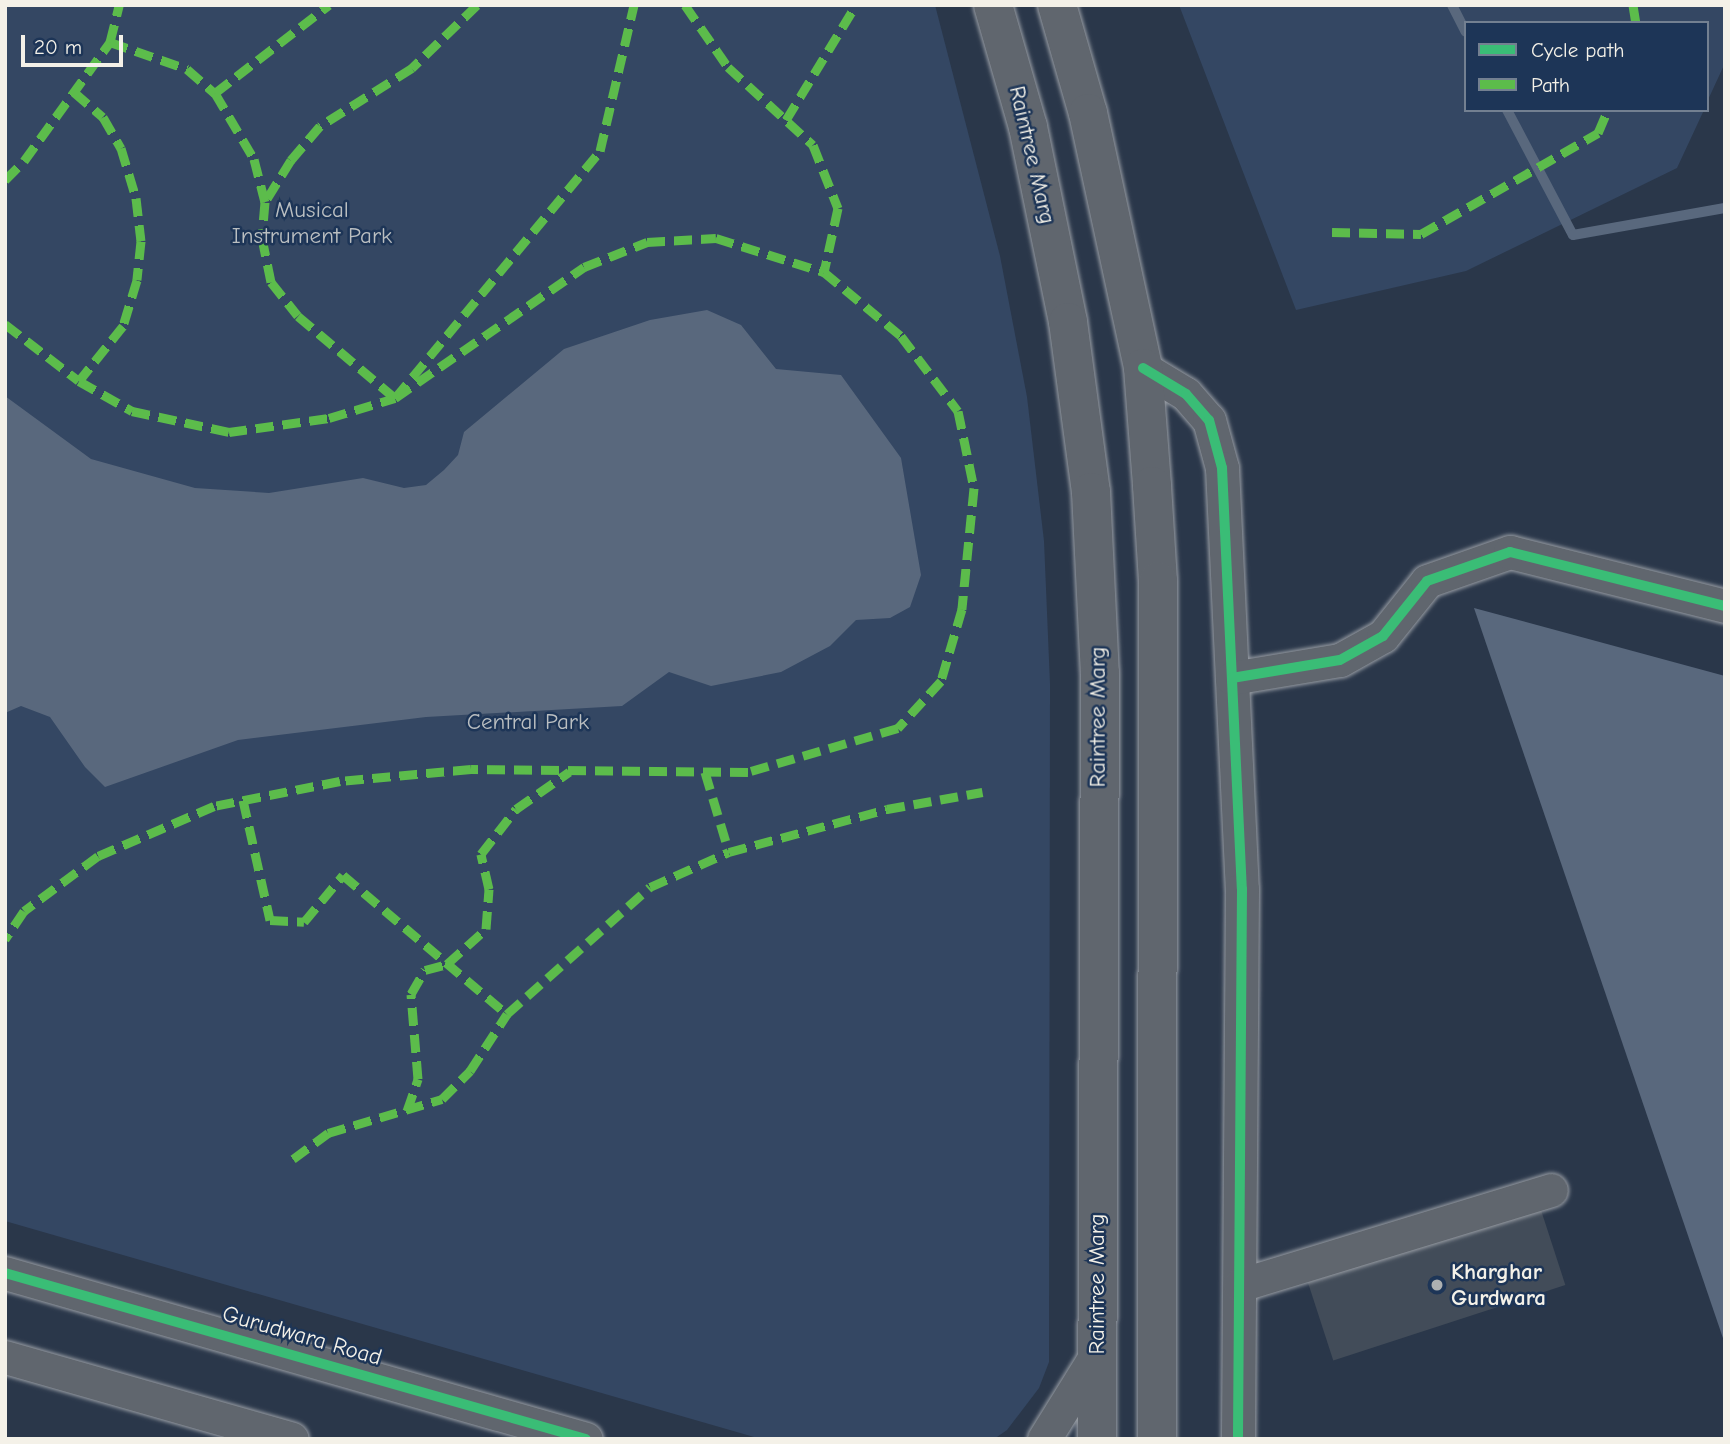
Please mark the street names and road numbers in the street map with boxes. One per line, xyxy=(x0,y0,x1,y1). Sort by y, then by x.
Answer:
street label: Raintree Marg xyxy=(1003,83,1061,227)
street label: Raintree Marg xyxy=(1084,646,1112,788)
street label: Raintree Marg xyxy=(1083,1213,1111,1355)
street label: Gurudwara Road xyxy=(219,1300,385,1372)

